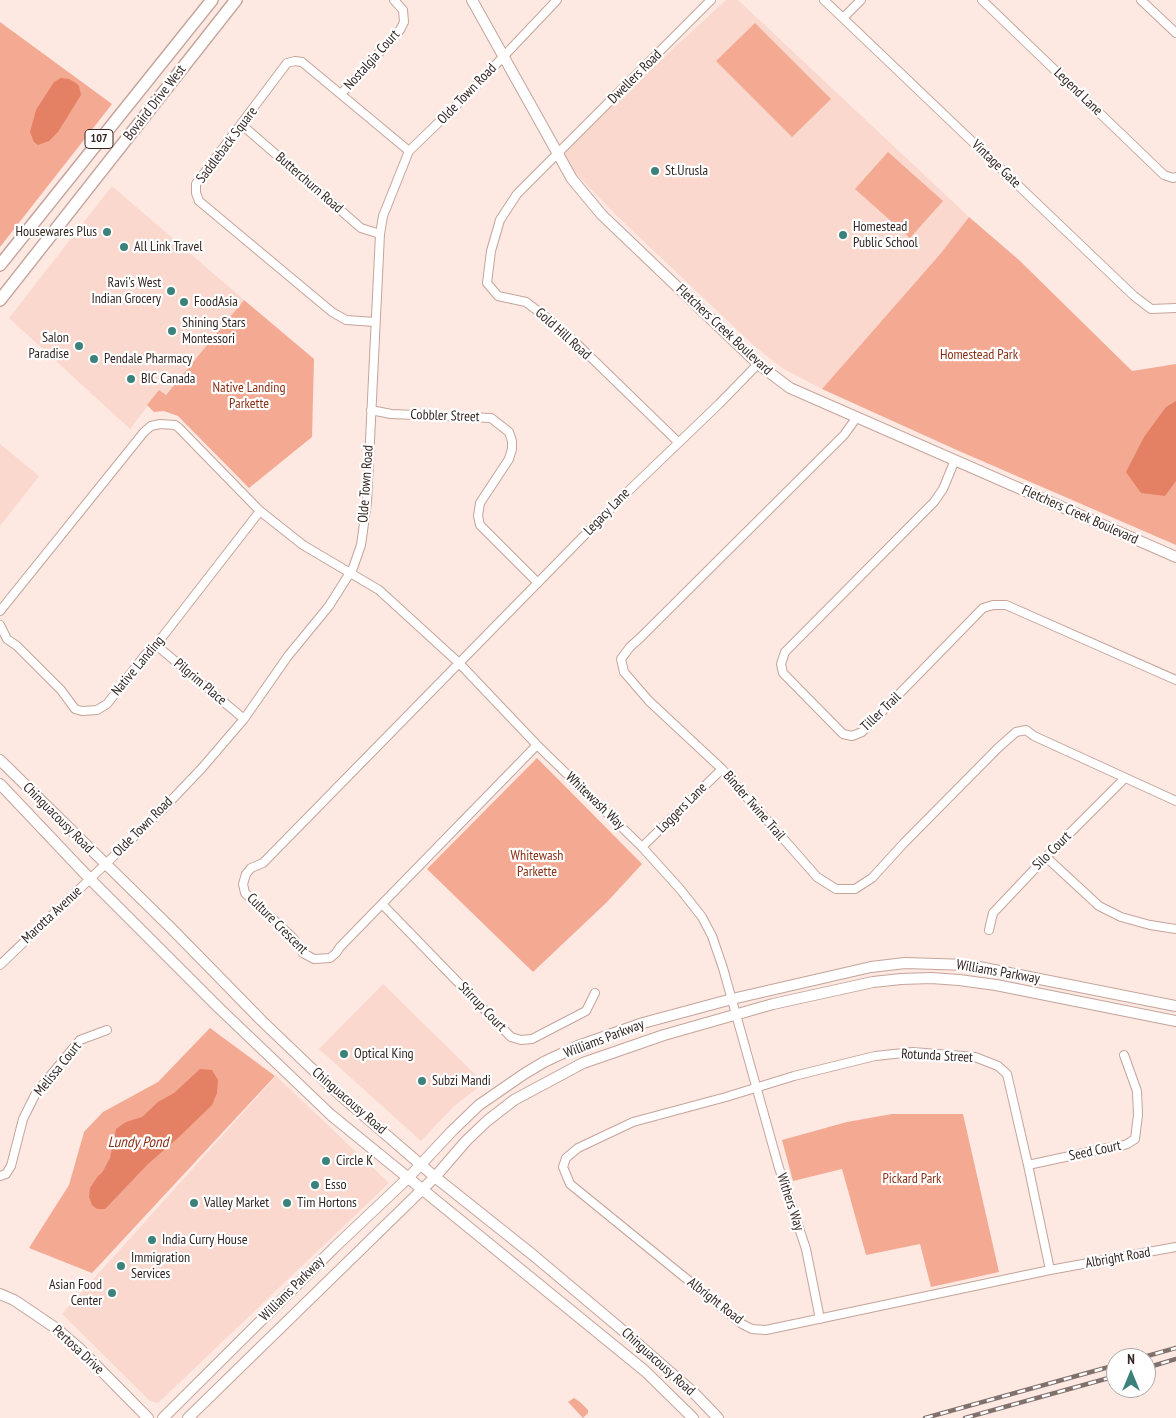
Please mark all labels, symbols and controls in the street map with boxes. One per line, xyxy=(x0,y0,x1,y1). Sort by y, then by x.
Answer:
street label: Nostalgia Court xyxy=(341,27,403,93)
street label: Dwellers Road xyxy=(605,47,665,107)
street label: Olde Town Road xyxy=(434,60,500,128)
street label: Bovaird Drive West xyxy=(120,62,190,144)
street label: Legend Lane xyxy=(1050,65,1106,119)
street label: Saddleback Square xyxy=(193,104,261,186)
road number: 107 xyxy=(85,130,113,148)
street label: Vintage Gate xyxy=(968,136,1024,192)
street label: Butterchurn Road xyxy=(272,149,346,217)
place label: St.Urusla xyxy=(665,163,708,179)
marker: St.Urusla xyxy=(649,165,661,177)
place label: Homestead Public School xyxy=(853,219,918,252)
place label: Housewares Plus xyxy=(15,224,97,240)
marker: Housewares Plus xyxy=(101,226,113,238)
marker: Homestead Public School xyxy=(837,229,849,241)
place label: All Link Travel xyxy=(134,239,202,255)
marker: All Link Travel xyxy=(118,241,130,253)
place label: Ravi's West Indian Grocery xyxy=(91,275,161,308)
street label: Fletchers Creek Boulevard xyxy=(672,281,776,379)
marker: Ravi's West Indian Grocery xyxy=(165,285,177,297)
place label: FoodAsia xyxy=(194,294,238,310)
marker: FoodAsia xyxy=(178,296,190,308)
street label: Gold Hill Road xyxy=(532,305,594,363)
place label: Shining Stars Montessori xyxy=(182,315,246,348)
marker: Shining Stars Montessori xyxy=(166,325,178,337)
place label: Salon Paradise xyxy=(28,330,69,362)
marker: Salon Paradise xyxy=(73,340,85,352)
park label: Homestead Park xyxy=(940,347,1018,363)
place label: Pendale Pharmacy xyxy=(104,351,192,367)
marker: Pendale Pharmacy xyxy=(88,353,100,365)
place label: BIC Canada xyxy=(141,371,195,387)
marker: BIC Canada xyxy=(125,373,137,385)
park label: Native Landing Parkette xyxy=(213,380,285,412)
street label: Cobbler Street xyxy=(410,406,480,426)
street label: Olde Town Road xyxy=(355,445,377,523)
street label: Fletchers Creek Boulevard xyxy=(1019,482,1141,548)
street label: Legacy Lane xyxy=(581,485,633,539)
street label: Native Landing xyxy=(108,633,168,699)
street label: Pilgrim Place xyxy=(170,655,230,709)
street label: Tiller Trail xyxy=(857,689,905,735)
street label: Binder Twine Trail xyxy=(719,768,789,844)
street label: Whitewash Way xyxy=(562,769,628,833)
street label: Chinguacousy Road xyxy=(19,779,97,857)
street label: Loggers Lane xyxy=(654,780,710,836)
street label: Olde Town Road xyxy=(110,794,176,860)
street label: Silo Court xyxy=(1029,828,1075,874)
park label: Whitewash Parkette xyxy=(511,848,563,880)
street label: Marotta Avenue xyxy=(18,883,86,947)
street label: Culture Crescent xyxy=(243,890,311,958)
street label: Williams Parkway xyxy=(955,956,1041,988)
street label: Stirrup Court xyxy=(454,979,510,1035)
street label: Williams Parkway xyxy=(562,1016,646,1062)
street label: Melissa Court xyxy=(31,1038,85,1100)
place label: Optical King xyxy=(354,1046,414,1062)
street label: Rotunda Street xyxy=(901,1046,973,1066)
marker: Optical King xyxy=(338,1048,350,1060)
street label: Chinguacousy Road xyxy=(308,1064,390,1138)
place label: Subzi Mandi xyxy=(432,1073,491,1089)
marker: Subzi Mandi xyxy=(416,1075,428,1087)
water label: Lundy Pond xyxy=(108,1134,168,1152)
street label: Seed Court xyxy=(1068,1137,1122,1165)
place label: Circle K xyxy=(336,1153,373,1169)
marker: Circle K xyxy=(320,1155,332,1167)
street label: Withers Way xyxy=(773,1171,807,1233)
park label: Pickard Park xyxy=(882,1171,942,1187)
place label: Esso xyxy=(325,1177,347,1193)
marker: Esso xyxy=(309,1179,321,1191)
place label: Valley Market xyxy=(204,1195,269,1211)
place label: Tim Hortons xyxy=(297,1195,357,1211)
marker: Valley Market xyxy=(188,1197,200,1209)
marker: Tim Hortons xyxy=(281,1197,293,1209)
place label: India Curry House xyxy=(162,1232,247,1248)
marker: India Curry House xyxy=(146,1234,158,1246)
street label: Albright Road xyxy=(1084,1244,1152,1272)
place label: Immigration Services xyxy=(131,1250,190,1282)
street label: Williams Parkway xyxy=(256,1253,328,1325)
marker: Immigration Services xyxy=(115,1260,127,1272)
street label: Albright Road xyxy=(684,1274,746,1328)
place label: Asian Food Center xyxy=(49,1277,102,1310)
marker: Asian Food Center xyxy=(106,1287,118,1299)
street label: Pertosa Drive xyxy=(49,1322,107,1378)
street label: Chinguacousy Road xyxy=(618,1325,698,1399)
north arrow xyxy=(1106,1348,1156,1398)
text: N xyxy=(1127,1350,1135,1368)

